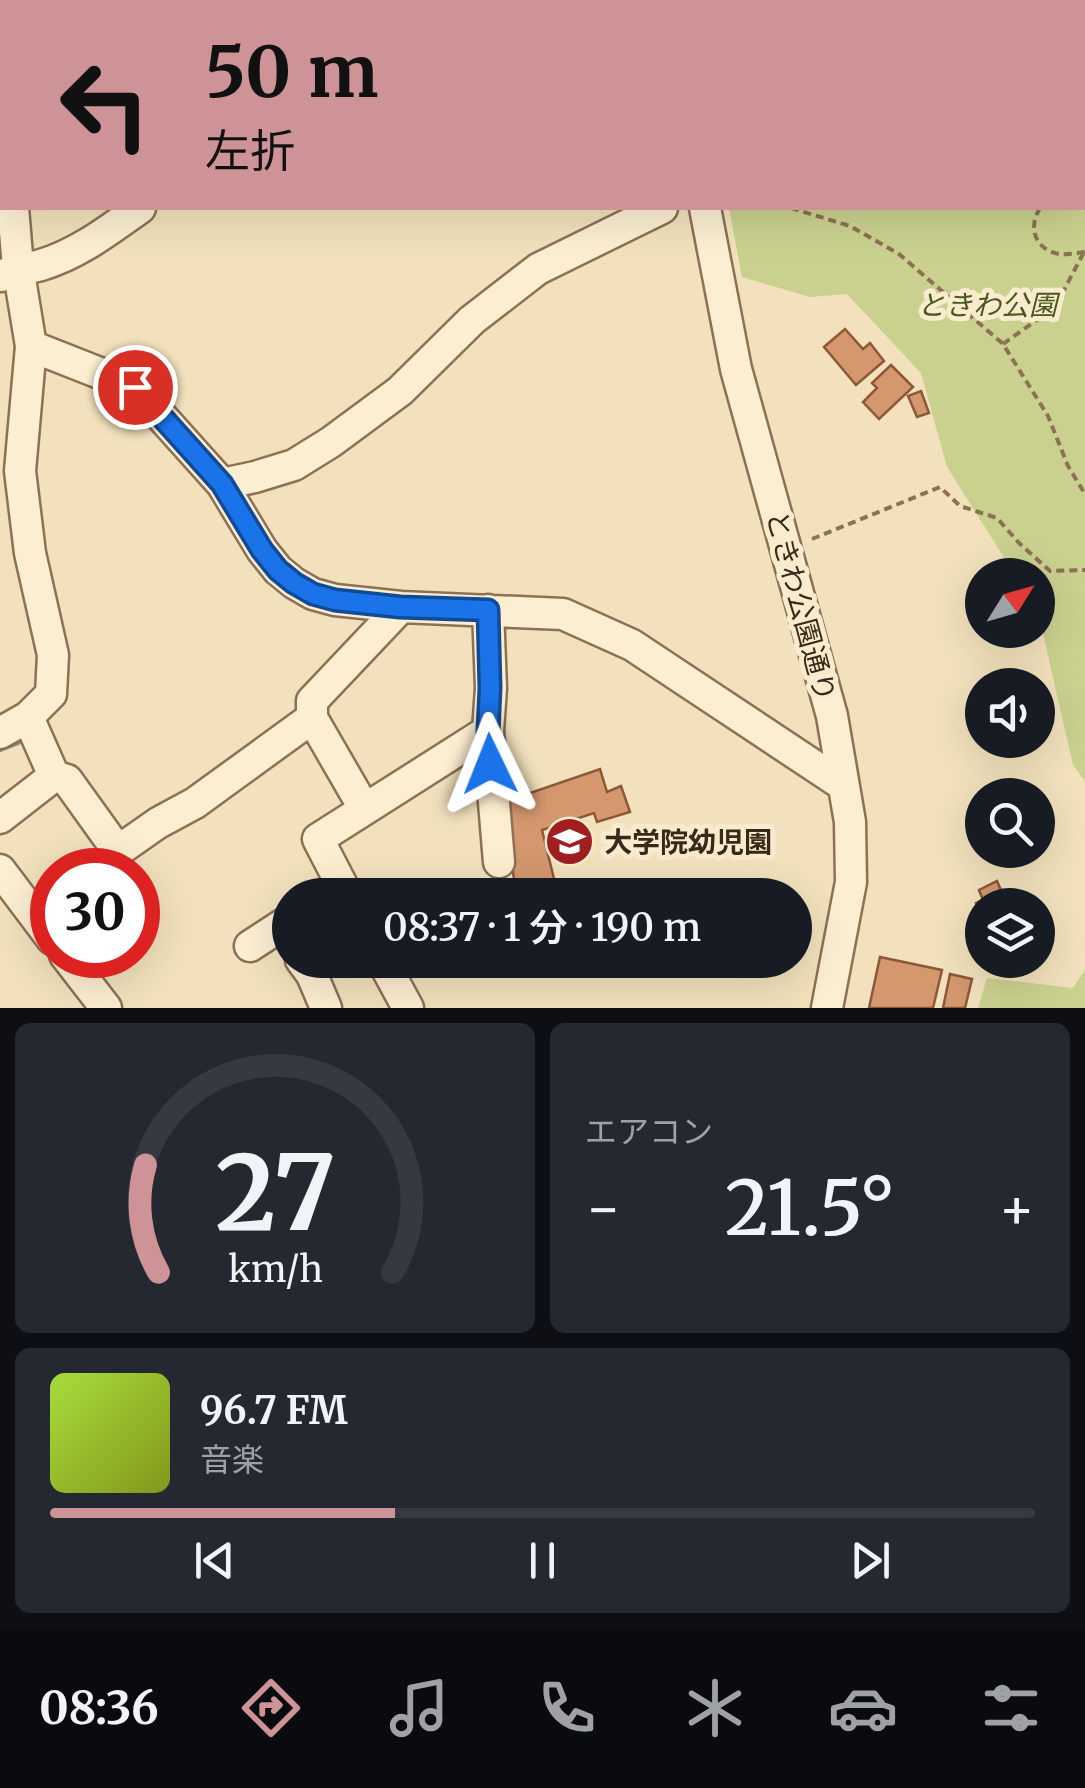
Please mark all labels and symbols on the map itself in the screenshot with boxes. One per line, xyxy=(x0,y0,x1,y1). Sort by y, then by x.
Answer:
park label: ときわ公園 xyxy=(917,287,1061,323)
pin xyxy=(93,345,178,430)
street label: ときわ公園通り xyxy=(758,507,844,705)
north arrow xyxy=(965,558,1055,648)
position arrow xyxy=(438,712,542,816)
school or university icon: 大学院幼児園 xyxy=(543,816,595,868)
place label: 大学院幼児園 xyxy=(604,824,772,860)
speed limit sign: 30 xyxy=(30,848,160,978)

